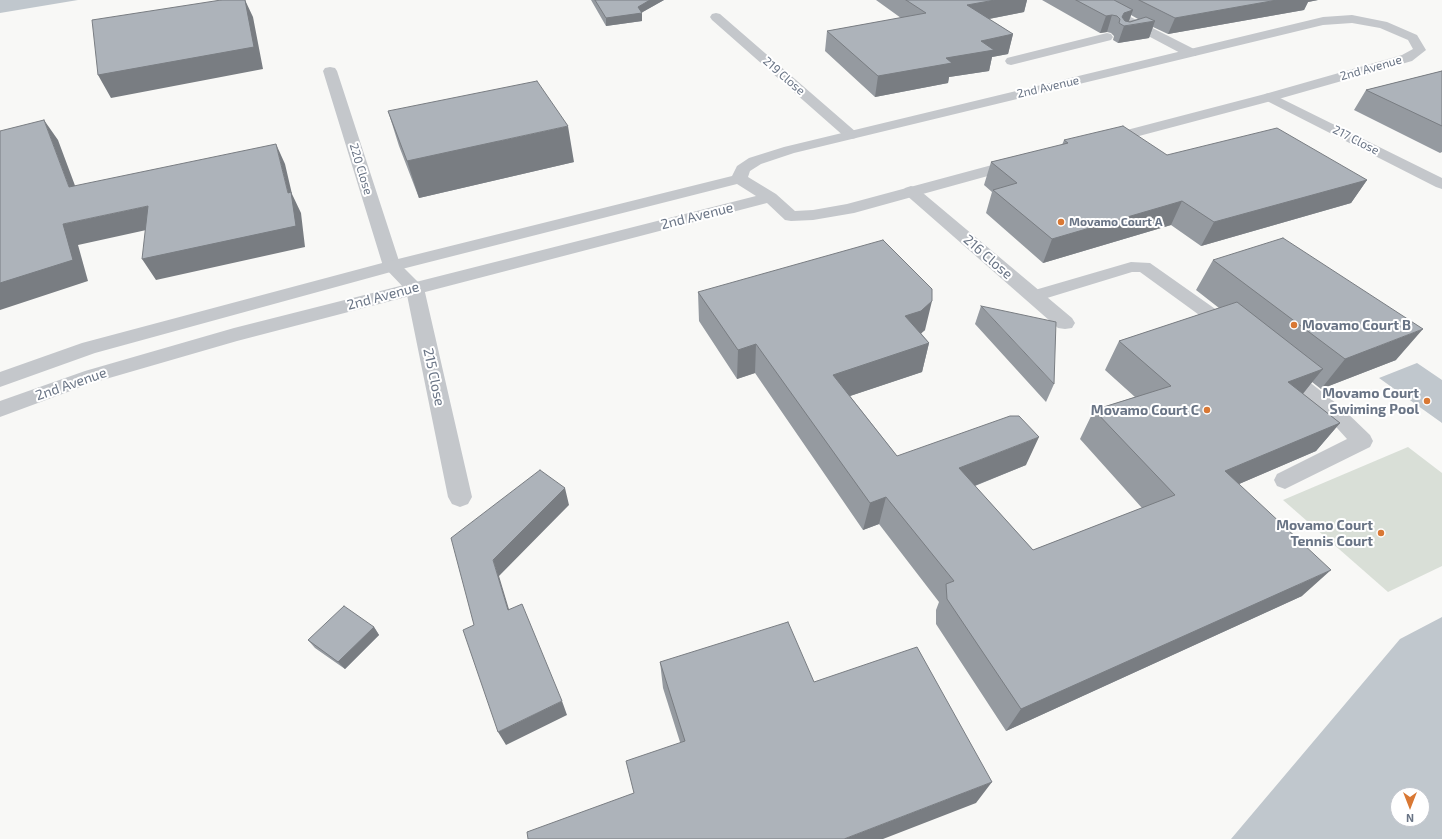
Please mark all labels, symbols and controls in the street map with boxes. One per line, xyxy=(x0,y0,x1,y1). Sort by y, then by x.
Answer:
street label: 2nd Avenue xyxy=(1339,52,1403,84)
street label: 219 Close xyxy=(760,54,808,98)
street label: 2nd Avenue xyxy=(1015,73,1081,101)
street label: 217 Close xyxy=(1330,122,1382,158)
street label: 220 Close xyxy=(346,141,376,197)
street label: 2nd Avenue xyxy=(659,199,735,233)
place label: Movamo Court A xyxy=(1069,215,1162,229)
marker: Movamo Court A xyxy=(1056,217,1066,227)
street label: 216 Close xyxy=(960,231,1016,283)
street label: 2nd Avenue xyxy=(345,278,421,314)
place label: Movamo Court B xyxy=(1302,317,1411,333)
marker: Movamo Court B xyxy=(1289,320,1299,330)
street label: 215 Close xyxy=(420,347,448,407)
street label: 2nd Avenue xyxy=(33,364,109,404)
place label: Movamo Court Swiming Pool xyxy=(1322,385,1419,418)
marker: Movamo Court Swiming Pool xyxy=(1422,396,1432,406)
place label: Movamo Court C xyxy=(1091,402,1199,418)
marker: Movamo Court C xyxy=(1202,405,1212,415)
place label: Movamo Court Tennis Court xyxy=(1276,517,1373,550)
marker: Movamo Court Tennis Court xyxy=(1376,528,1386,538)
north arrow xyxy=(1390,787,1430,827)
text: N xyxy=(1406,812,1414,825)

